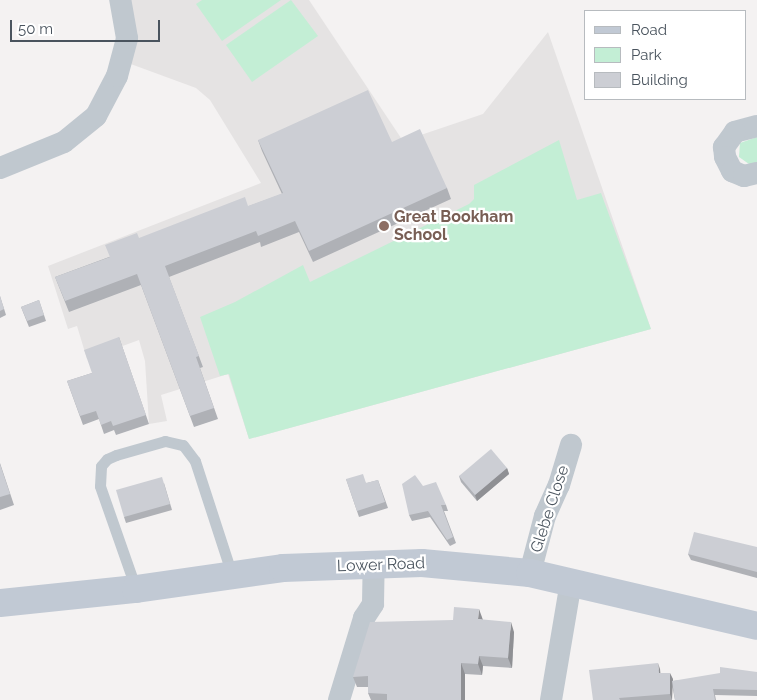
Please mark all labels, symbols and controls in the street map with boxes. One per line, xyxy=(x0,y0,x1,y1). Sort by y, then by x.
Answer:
scale bar xyxy=(12,10,162,42)
legend xyxy=(584,10,747,100)
text: 50 m xyxy=(18,20,53,38)
text: Road xyxy=(631,21,667,39)
text: Park xyxy=(631,46,662,64)
text: Building xyxy=(631,71,688,89)
place label: Great Bookham School xyxy=(394,207,513,245)
marker: Great Bookham School xyxy=(378,220,390,232)
street label: Glebe Close xyxy=(527,463,573,555)
street label: Lower Road xyxy=(336,554,426,576)

